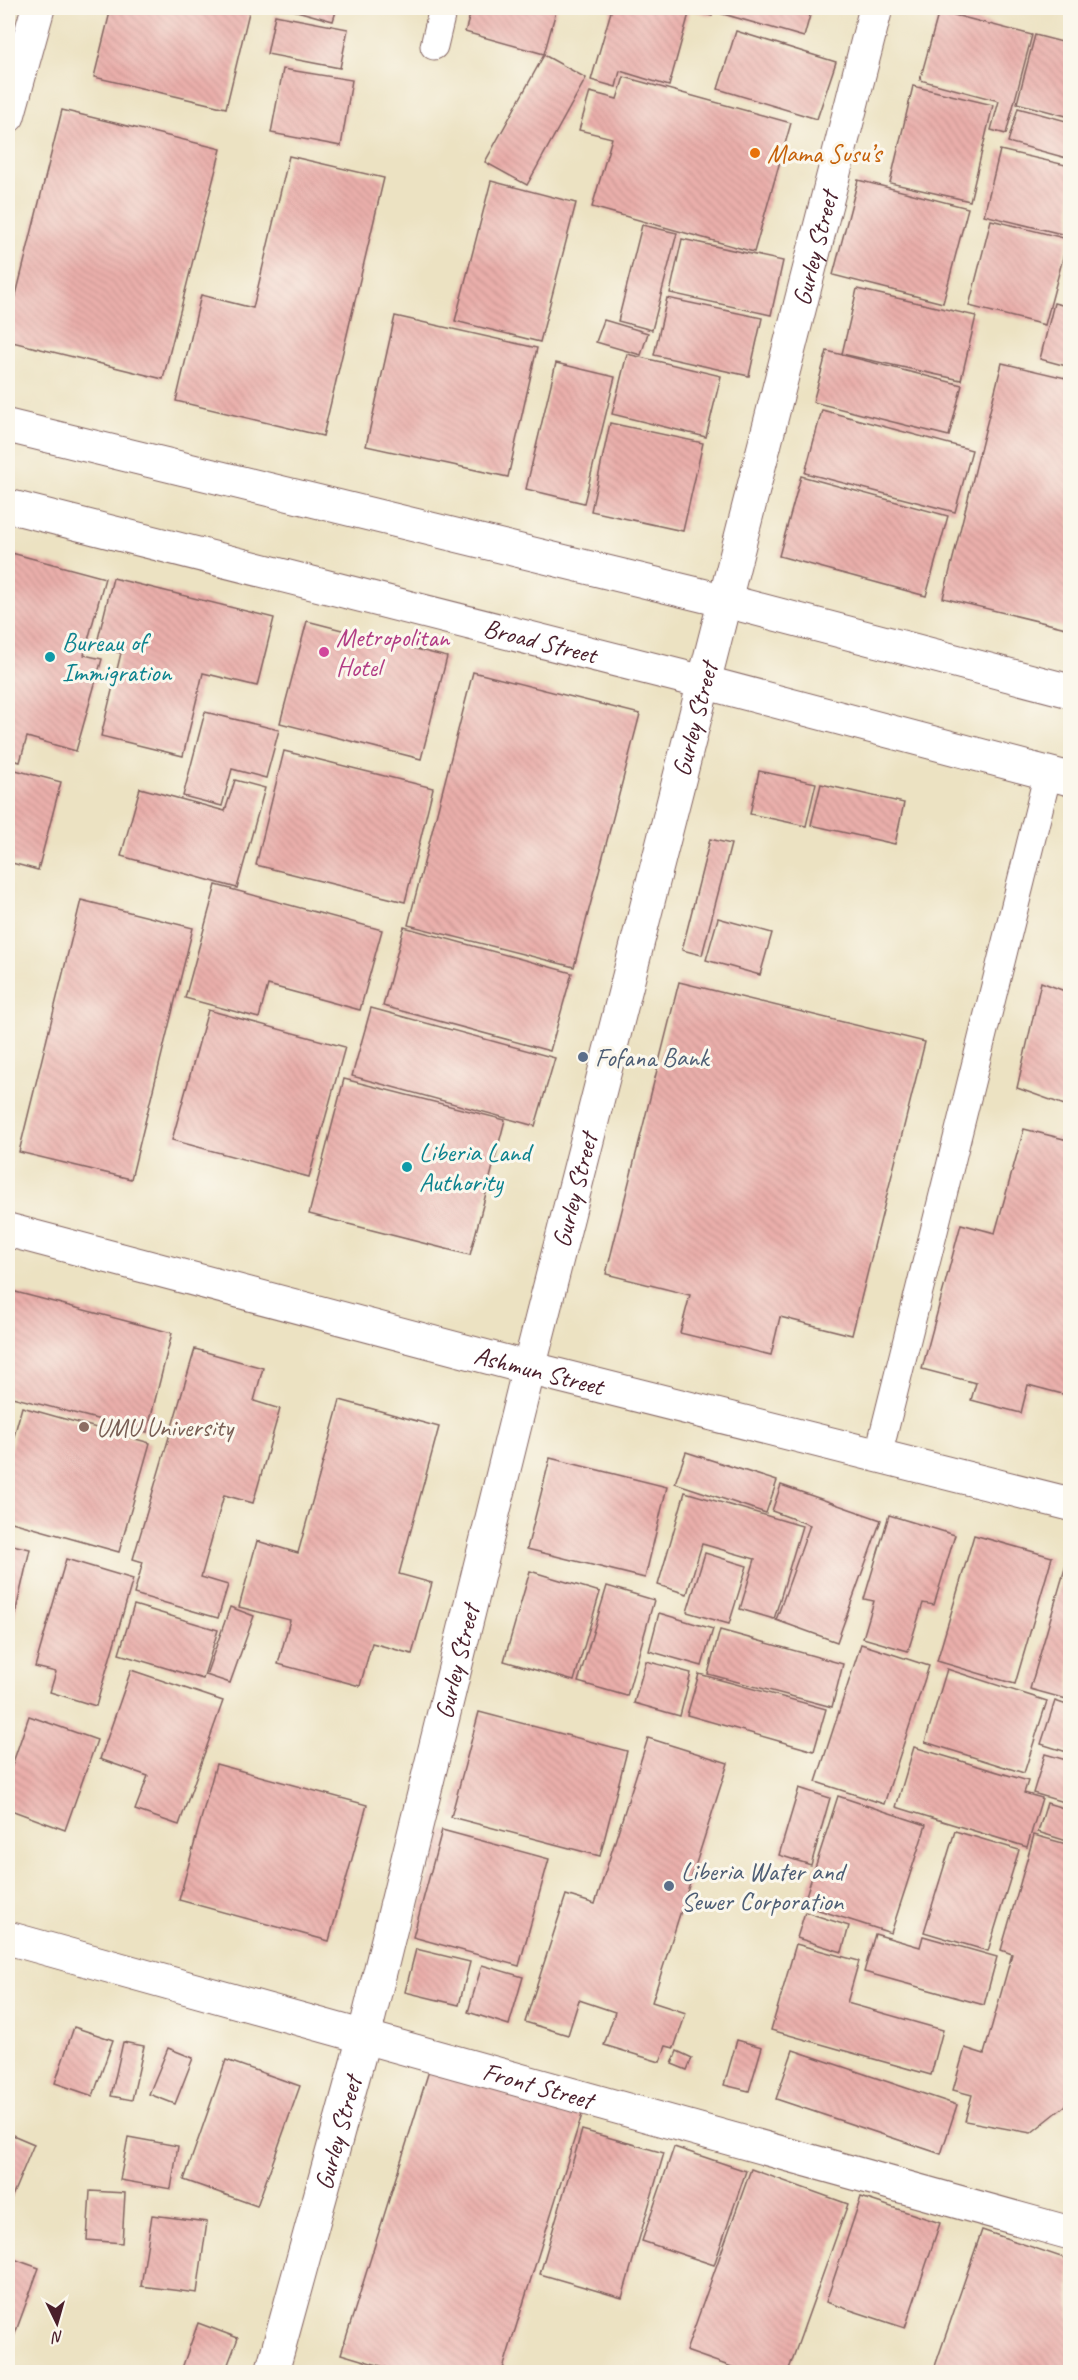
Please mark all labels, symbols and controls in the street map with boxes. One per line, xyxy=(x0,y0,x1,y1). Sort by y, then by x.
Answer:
place label: Mama Susu’s xyxy=(767,137,883,170)
marker: Mama Susu’s xyxy=(748,146,762,160)
street label: Gurley Street xyxy=(785,185,846,309)
street label: Broad Street xyxy=(480,611,602,672)
place label: Metropolitan Hotel xyxy=(336,621,451,684)
place label: Bureau of Immigration xyxy=(62,626,172,689)
marker: Metropolitan Hotel xyxy=(317,645,331,659)
marker: Bureau of Immigration xyxy=(43,650,57,664)
street label: Gurley Street xyxy=(665,656,726,780)
place label: Fofana Bank xyxy=(595,1041,711,1074)
marker: Fofana Bank xyxy=(576,1050,590,1064)
street label: Gurley Street xyxy=(544,1127,606,1251)
place label: Liberia Land Authority xyxy=(419,1136,534,1199)
marker: Liberia Land Authority xyxy=(400,1160,414,1174)
street label: Ashmun Street xyxy=(471,1338,609,1404)
place label: UMU University xyxy=(96,1411,235,1444)
marker: UMU University xyxy=(77,1420,91,1434)
street label: Gurley Street xyxy=(427,1598,488,1722)
place label: Liberia Water and Sewer Corporation xyxy=(681,1855,848,1918)
marker: Liberia Water and Sewer Corporation xyxy=(662,1879,676,1893)
street label: Front Street xyxy=(479,2055,600,2118)
street label: Gurley Street xyxy=(307,2069,370,2193)
north arrow xyxy=(27,2293,87,2353)
text: N xyxy=(49,2327,64,2348)

